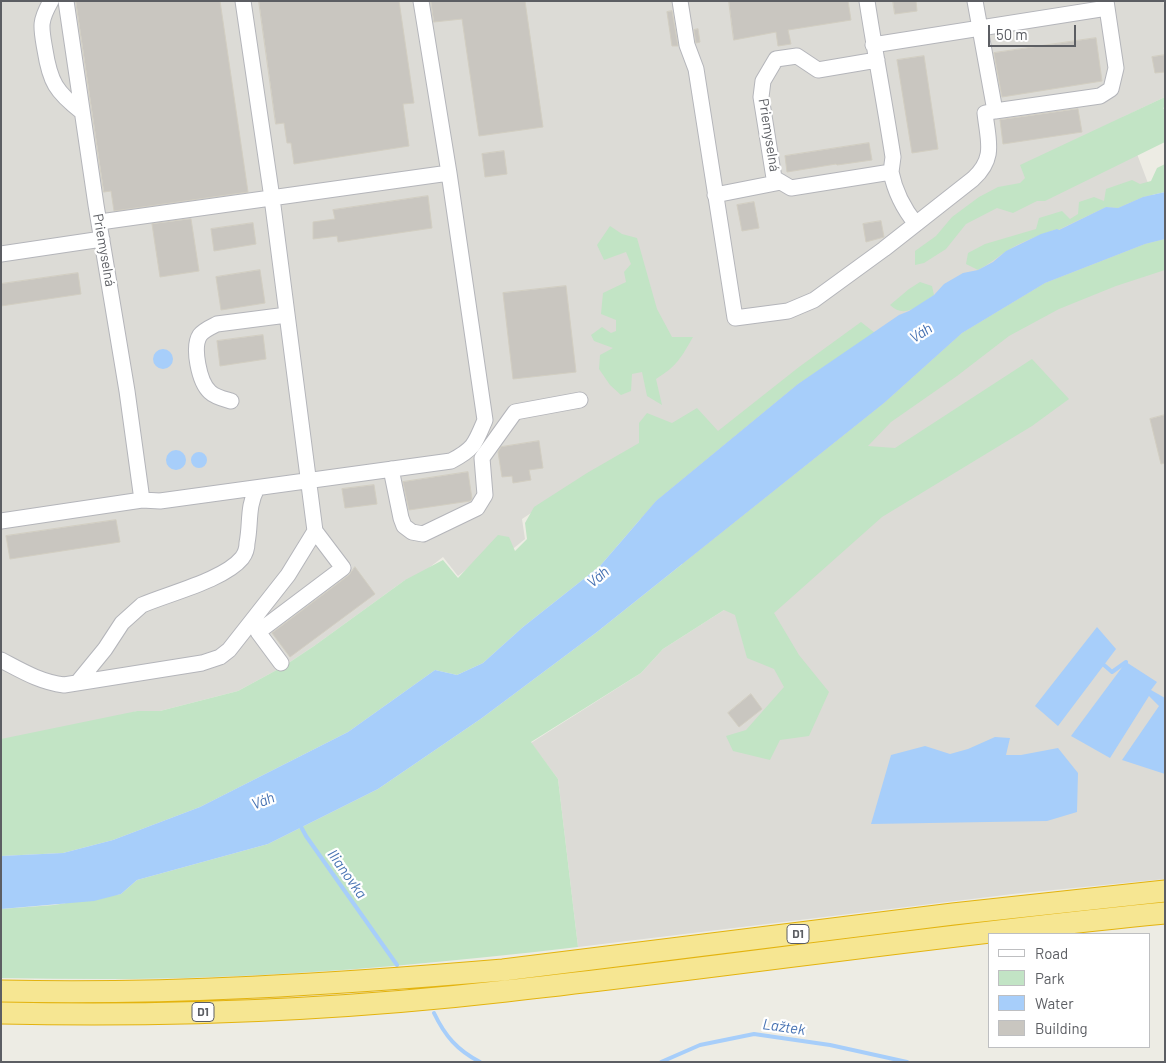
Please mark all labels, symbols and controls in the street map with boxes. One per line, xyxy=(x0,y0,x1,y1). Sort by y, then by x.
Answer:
scale bar xyxy=(991,15,1078,47)
text: 50 m xyxy=(996,25,1028,43)
street label: Priemyselná xyxy=(755,97,783,173)
street label: Priemyselná xyxy=(89,212,119,288)
water label: Váh xyxy=(906,319,936,347)
water label: Váh xyxy=(583,563,613,591)
water label: Váh xyxy=(249,788,277,814)
water label: Ilianovka xyxy=(324,846,370,902)
road number: D1 xyxy=(787,924,809,944)
legend xyxy=(988,933,1151,1048)
text: Road xyxy=(1035,944,1068,962)
text: Park xyxy=(1035,969,1064,987)
text: Water xyxy=(1035,994,1074,1012)
road number: D1 xyxy=(192,1002,214,1022)
water label: Lažtek xyxy=(762,1015,806,1039)
text: Building xyxy=(1035,1019,1088,1037)

